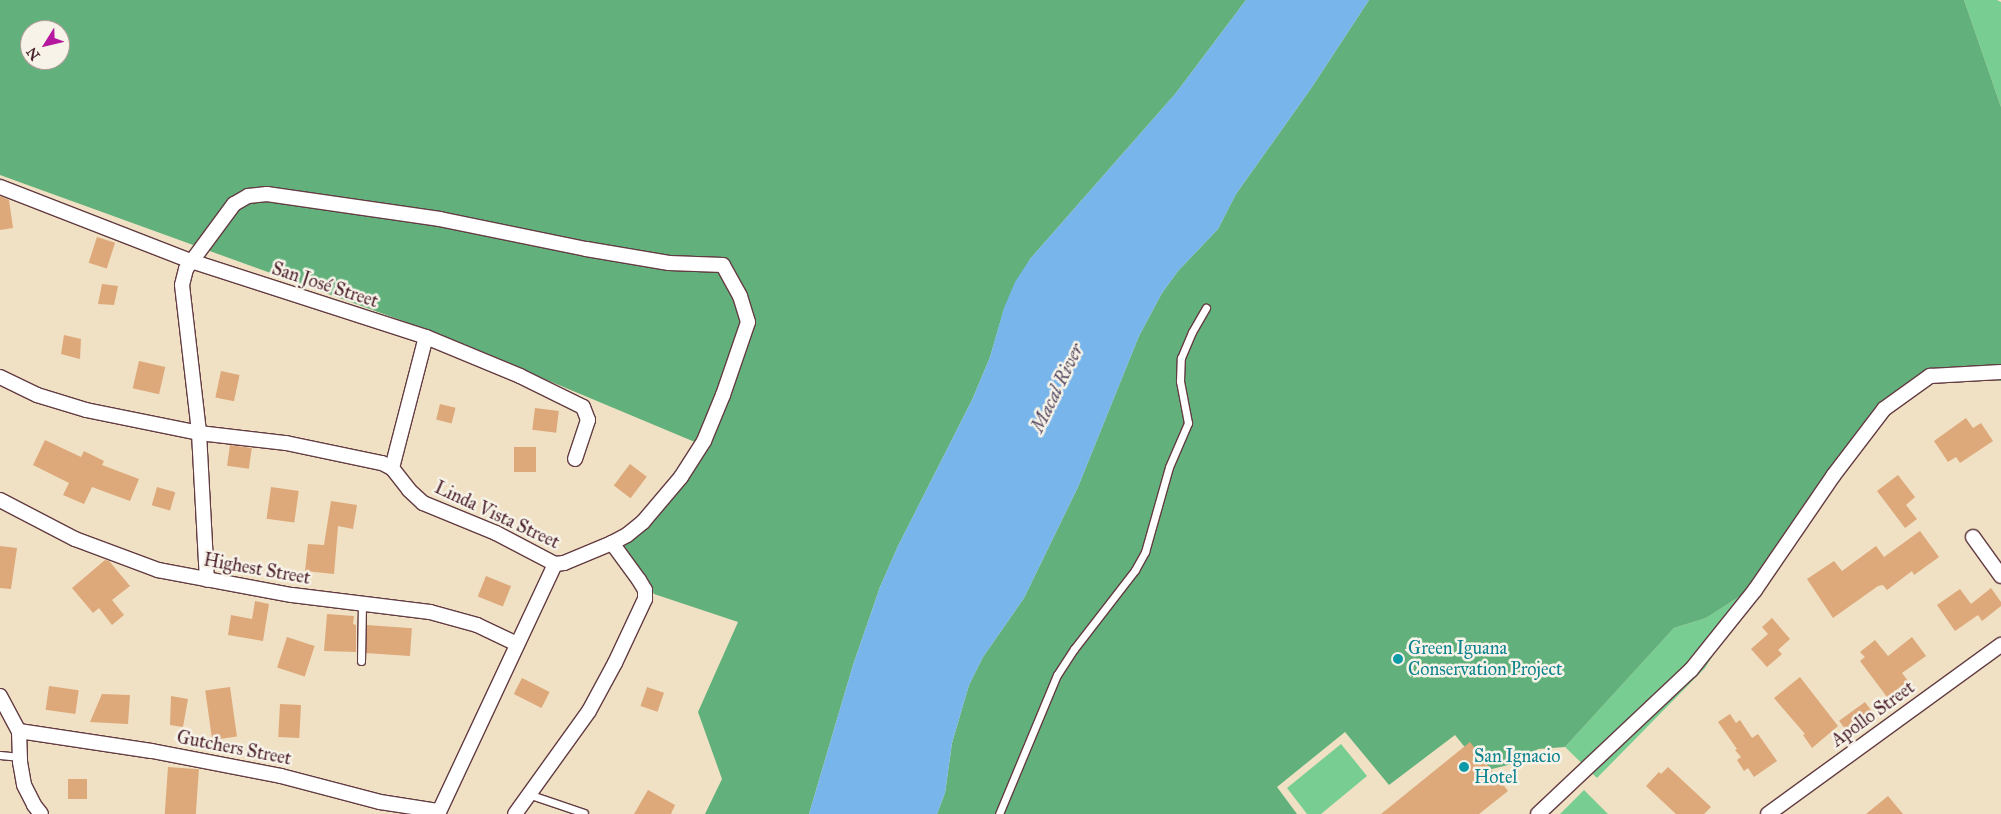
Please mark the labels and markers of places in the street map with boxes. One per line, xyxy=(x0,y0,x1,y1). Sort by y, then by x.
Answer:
place label: Green Iguana Conservation Project xyxy=(1408,638,1562,681)
marker: Green Iguana Conservation Project xyxy=(1392,653,1404,665)
place label: San Ignacio Hotel xyxy=(1474,746,1560,789)
marker: San Ignacio Hotel xyxy=(1458,761,1470,773)

